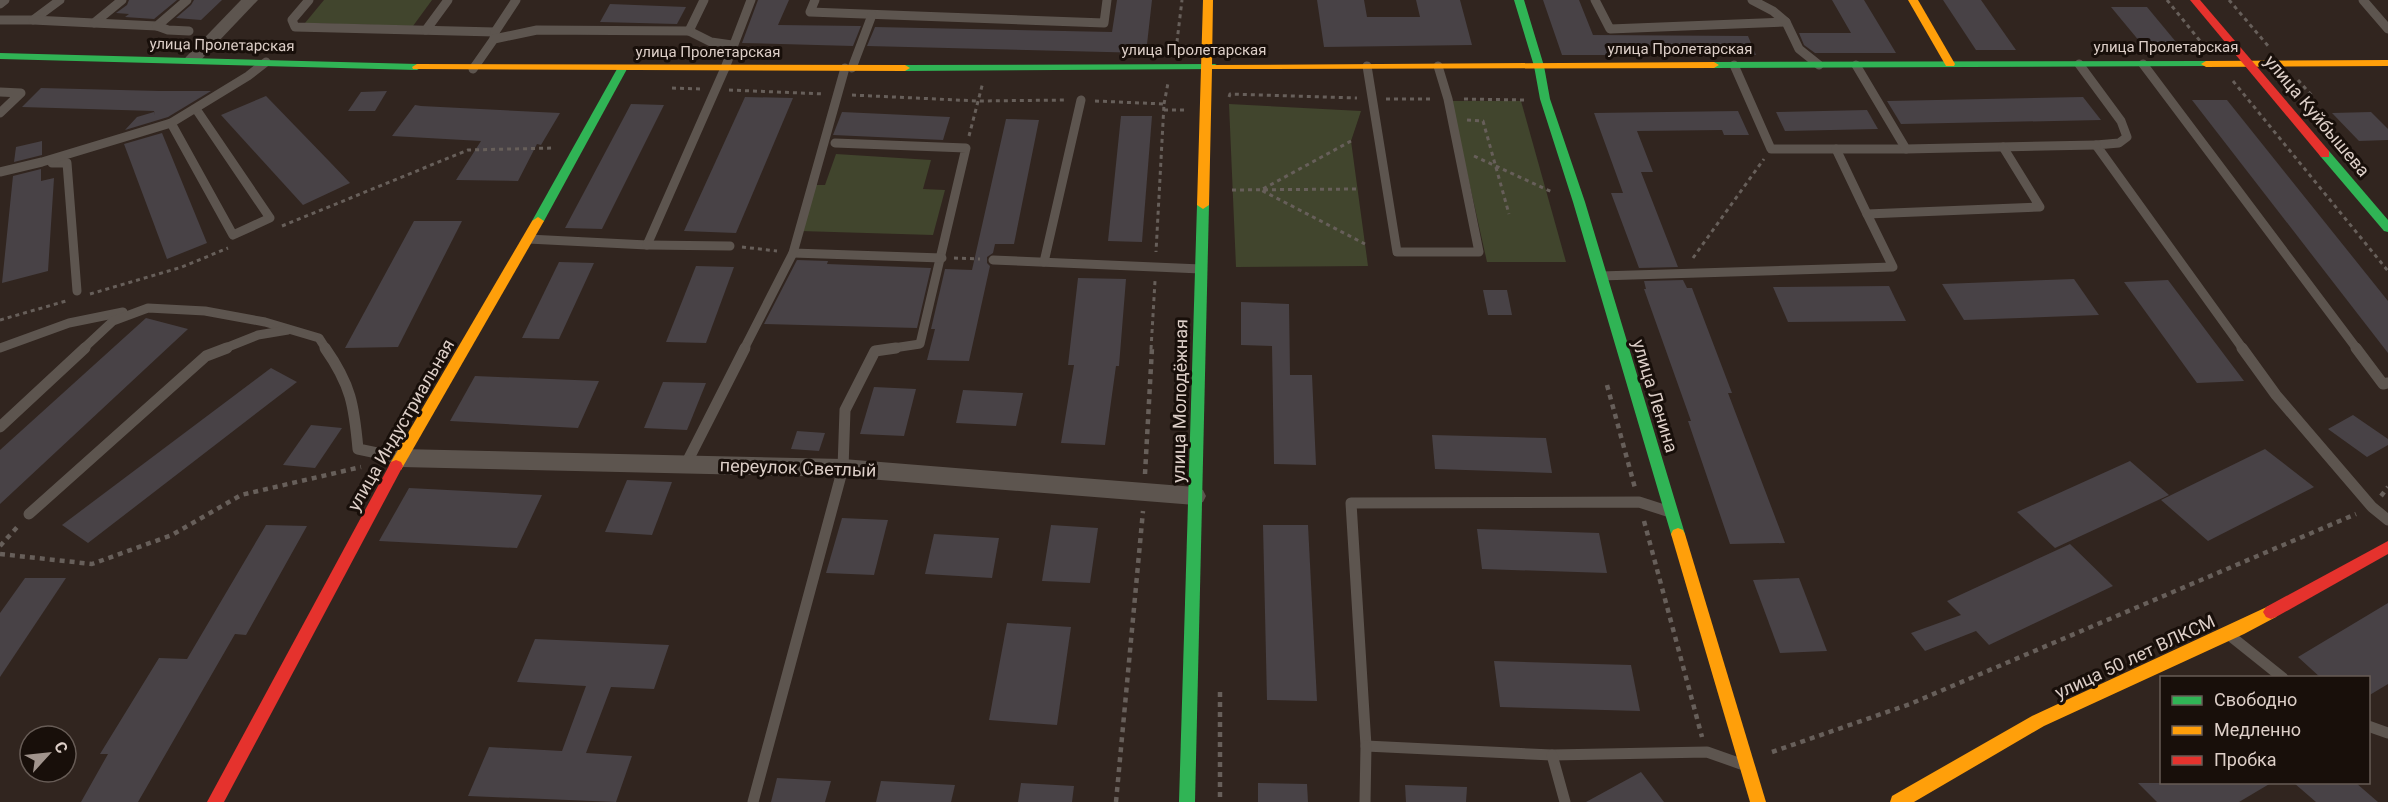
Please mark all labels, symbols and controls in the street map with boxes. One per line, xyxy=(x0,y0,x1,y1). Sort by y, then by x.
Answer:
street label: улица Пролетарская xyxy=(149,35,295,55)
street label: улица Пролетарская xyxy=(2093,38,2239,56)
street label: улица Пролетарская xyxy=(1607,40,1753,58)
street label: улица Пролетарская xyxy=(1121,41,1267,59)
street label: улица Пролетарская xyxy=(635,43,781,61)
street label: улица Куйбышева xyxy=(2260,51,2374,181)
street label: улица Молодёжная xyxy=(1168,319,1191,483)
street label: улица Индустриальная xyxy=(343,335,458,514)
street label: улица Ленина xyxy=(1628,337,1683,455)
street label: переулок Светлый xyxy=(719,454,877,481)
street label: улица 50 лет ВЛКСМ xyxy=(2051,610,2218,703)
legend xyxy=(2160,676,2370,784)
text: Свободно xyxy=(2214,689,2297,710)
text: Медленно xyxy=(2214,719,2301,740)
north arrow xyxy=(18,724,78,784)
text: С xyxy=(50,738,72,756)
text: Пробка xyxy=(2214,749,2277,770)

